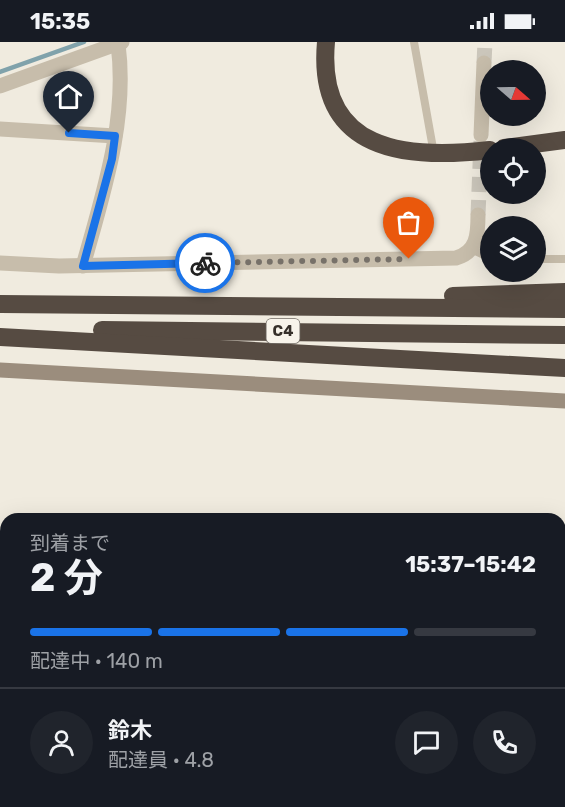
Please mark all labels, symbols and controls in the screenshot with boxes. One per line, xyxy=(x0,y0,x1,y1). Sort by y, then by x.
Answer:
text: 15:35 xyxy=(30,8,90,35)
north arrow xyxy=(480,60,546,126)
map controls xyxy=(480,60,546,282)
pin xyxy=(43,71,94,133)
icon: home xyxy=(52,80,85,113)
button: locate xyxy=(480,138,546,204)
pin xyxy=(383,197,434,259)
icon: bag xyxy=(392,206,425,239)
button: layers xyxy=(480,216,546,282)
courier xyxy=(175,233,235,293)
icon: bike xyxy=(189,247,222,280)
road number: C4 xyxy=(266,319,300,343)
text: 到着まで xyxy=(30,531,110,555)
text: 15:37–15:42 xyxy=(405,551,536,578)
text: 2 分 xyxy=(30,555,103,601)
text: 配達中 · 140 m xyxy=(30,649,163,673)
button: person xyxy=(30,711,93,774)
button: chat xyxy=(395,711,458,774)
button: phone xyxy=(473,711,536,774)
text: 鈴木 xyxy=(108,717,152,744)
text: 配達員 · 4.8 xyxy=(108,748,214,772)

